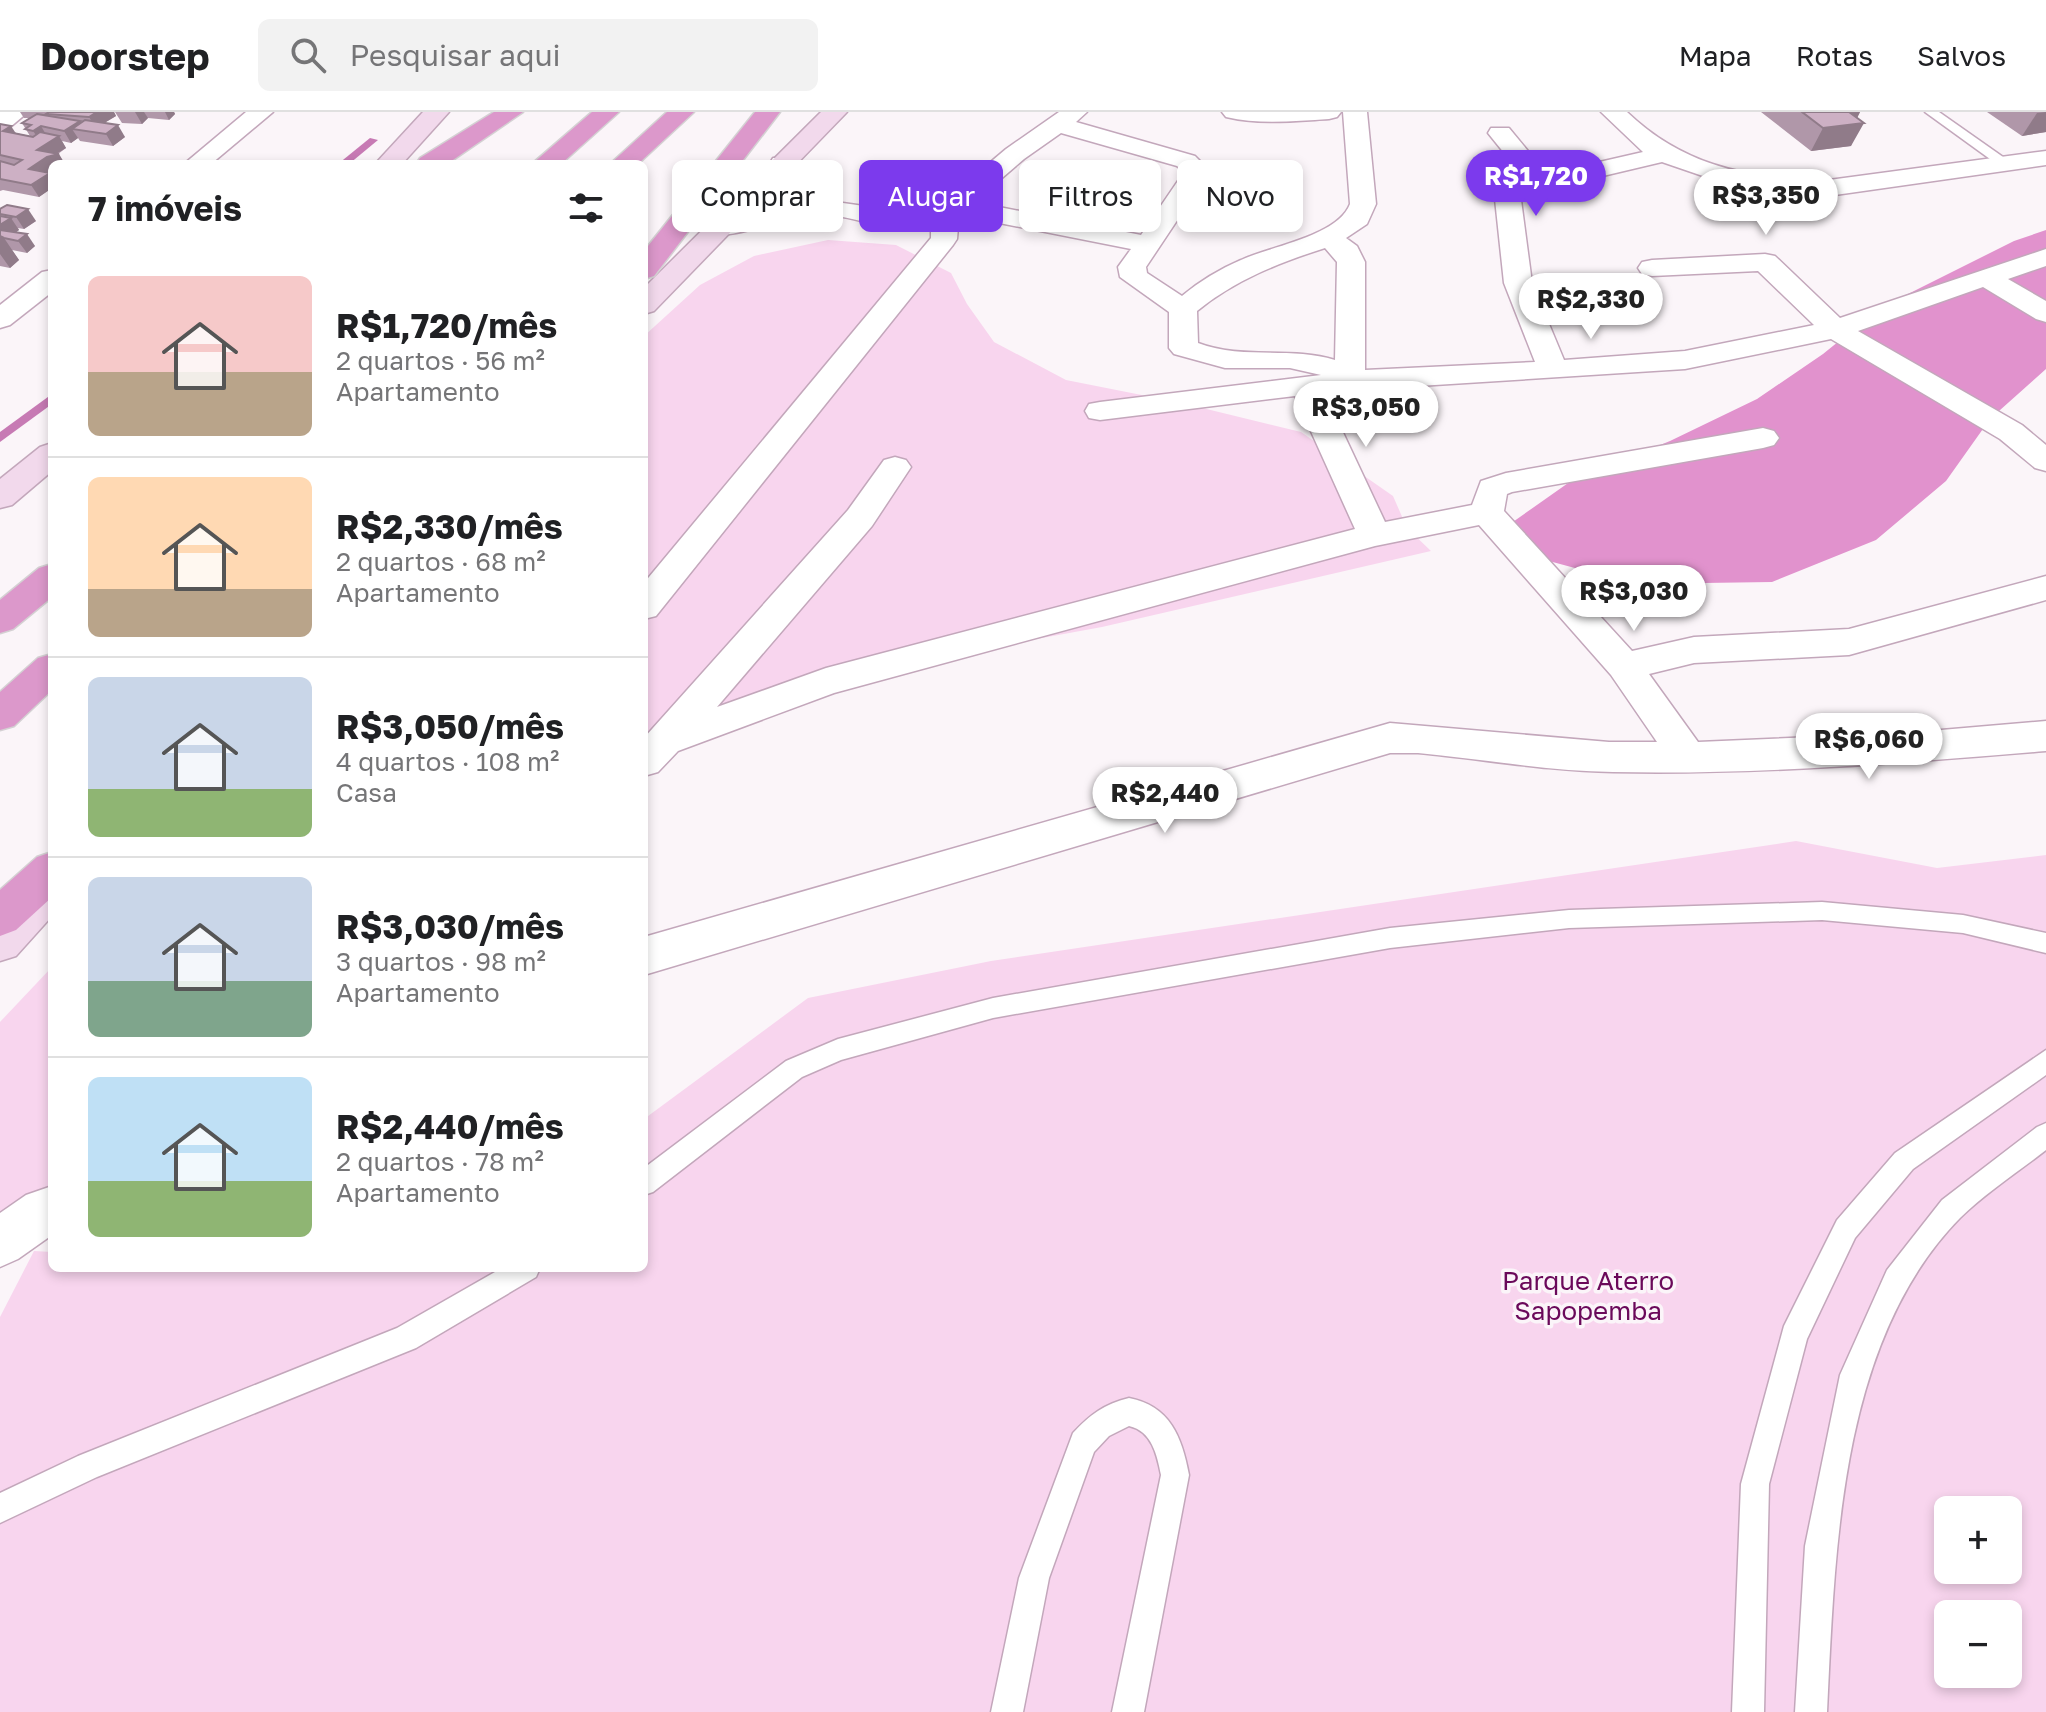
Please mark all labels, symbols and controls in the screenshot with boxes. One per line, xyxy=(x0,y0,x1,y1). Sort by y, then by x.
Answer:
search box xyxy=(258,19,818,91)
text: Doorstep xyxy=(40,33,210,78)
icon: search xyxy=(286,33,330,77)
text: Pesquisar aqui xyxy=(350,37,561,73)
text: Mapa xyxy=(1679,39,1752,72)
text: Rotas xyxy=(1796,39,1873,72)
text: Salvos xyxy=(1917,39,2006,72)
pin: R$1,720 xyxy=(1462,150,1610,218)
chip: Comprar xyxy=(672,160,843,232)
chip: Alugar xyxy=(859,160,1003,232)
chip: Filtros xyxy=(1019,160,1161,232)
chip: Novo xyxy=(1177,160,1303,232)
text: R$1,720 xyxy=(1484,160,1588,191)
pin: R$3,350 xyxy=(1692,169,1840,237)
text: R$3,350 xyxy=(1712,179,1820,210)
icon: filters xyxy=(564,186,608,230)
text: 7 imóveis xyxy=(88,188,242,228)
pin: R$2,330 xyxy=(1517,273,1665,341)
text: R$2,330 xyxy=(1537,283,1645,314)
text: R$1,720/mês xyxy=(336,305,557,345)
icon: home xyxy=(152,308,248,404)
text: 2 quartos · 56 m² xyxy=(336,345,545,376)
text: Apartamento xyxy=(336,376,500,407)
pin: R$3,050 xyxy=(1292,381,1440,449)
text: R$3,050 xyxy=(1311,391,1421,422)
text: R$2,330/mês xyxy=(336,506,563,546)
icon: home xyxy=(152,509,248,605)
text: 2 quartos · 68 m² xyxy=(336,546,546,577)
pin: R$3,030 xyxy=(1560,565,1708,633)
text: R$3,030 xyxy=(1579,575,1689,606)
text: Apartamento xyxy=(336,577,500,608)
text: R$3,050/mês xyxy=(336,706,564,746)
icon: home xyxy=(152,709,248,805)
pin: R$6,060 xyxy=(1795,713,1943,781)
text: R$6,060 xyxy=(1814,723,1924,754)
text: 4 quartos · 108 m² xyxy=(336,746,559,777)
pin: R$2,440 xyxy=(1091,767,1239,835)
text: Casa xyxy=(336,777,397,808)
text: R$2,440 xyxy=(1110,777,1220,808)
text: R$3,030/mês xyxy=(336,906,564,946)
icon: home xyxy=(152,909,248,1005)
text: 3 quartos · 98 m² xyxy=(336,946,546,977)
text: Apartamento xyxy=(336,977,500,1008)
text: R$2,440/mês xyxy=(336,1106,564,1146)
icon: home xyxy=(152,1109,248,1205)
text: 2 quartos · 78 m² xyxy=(336,1146,544,1177)
text: Apartamento xyxy=(336,1177,500,1208)
park label: Parque Aterro Sapopemba xyxy=(1502,1265,1674,1326)
map controls xyxy=(1934,1496,2022,1688)
button: + xyxy=(1934,1496,2022,1584)
button: − xyxy=(1934,1600,2022,1688)

